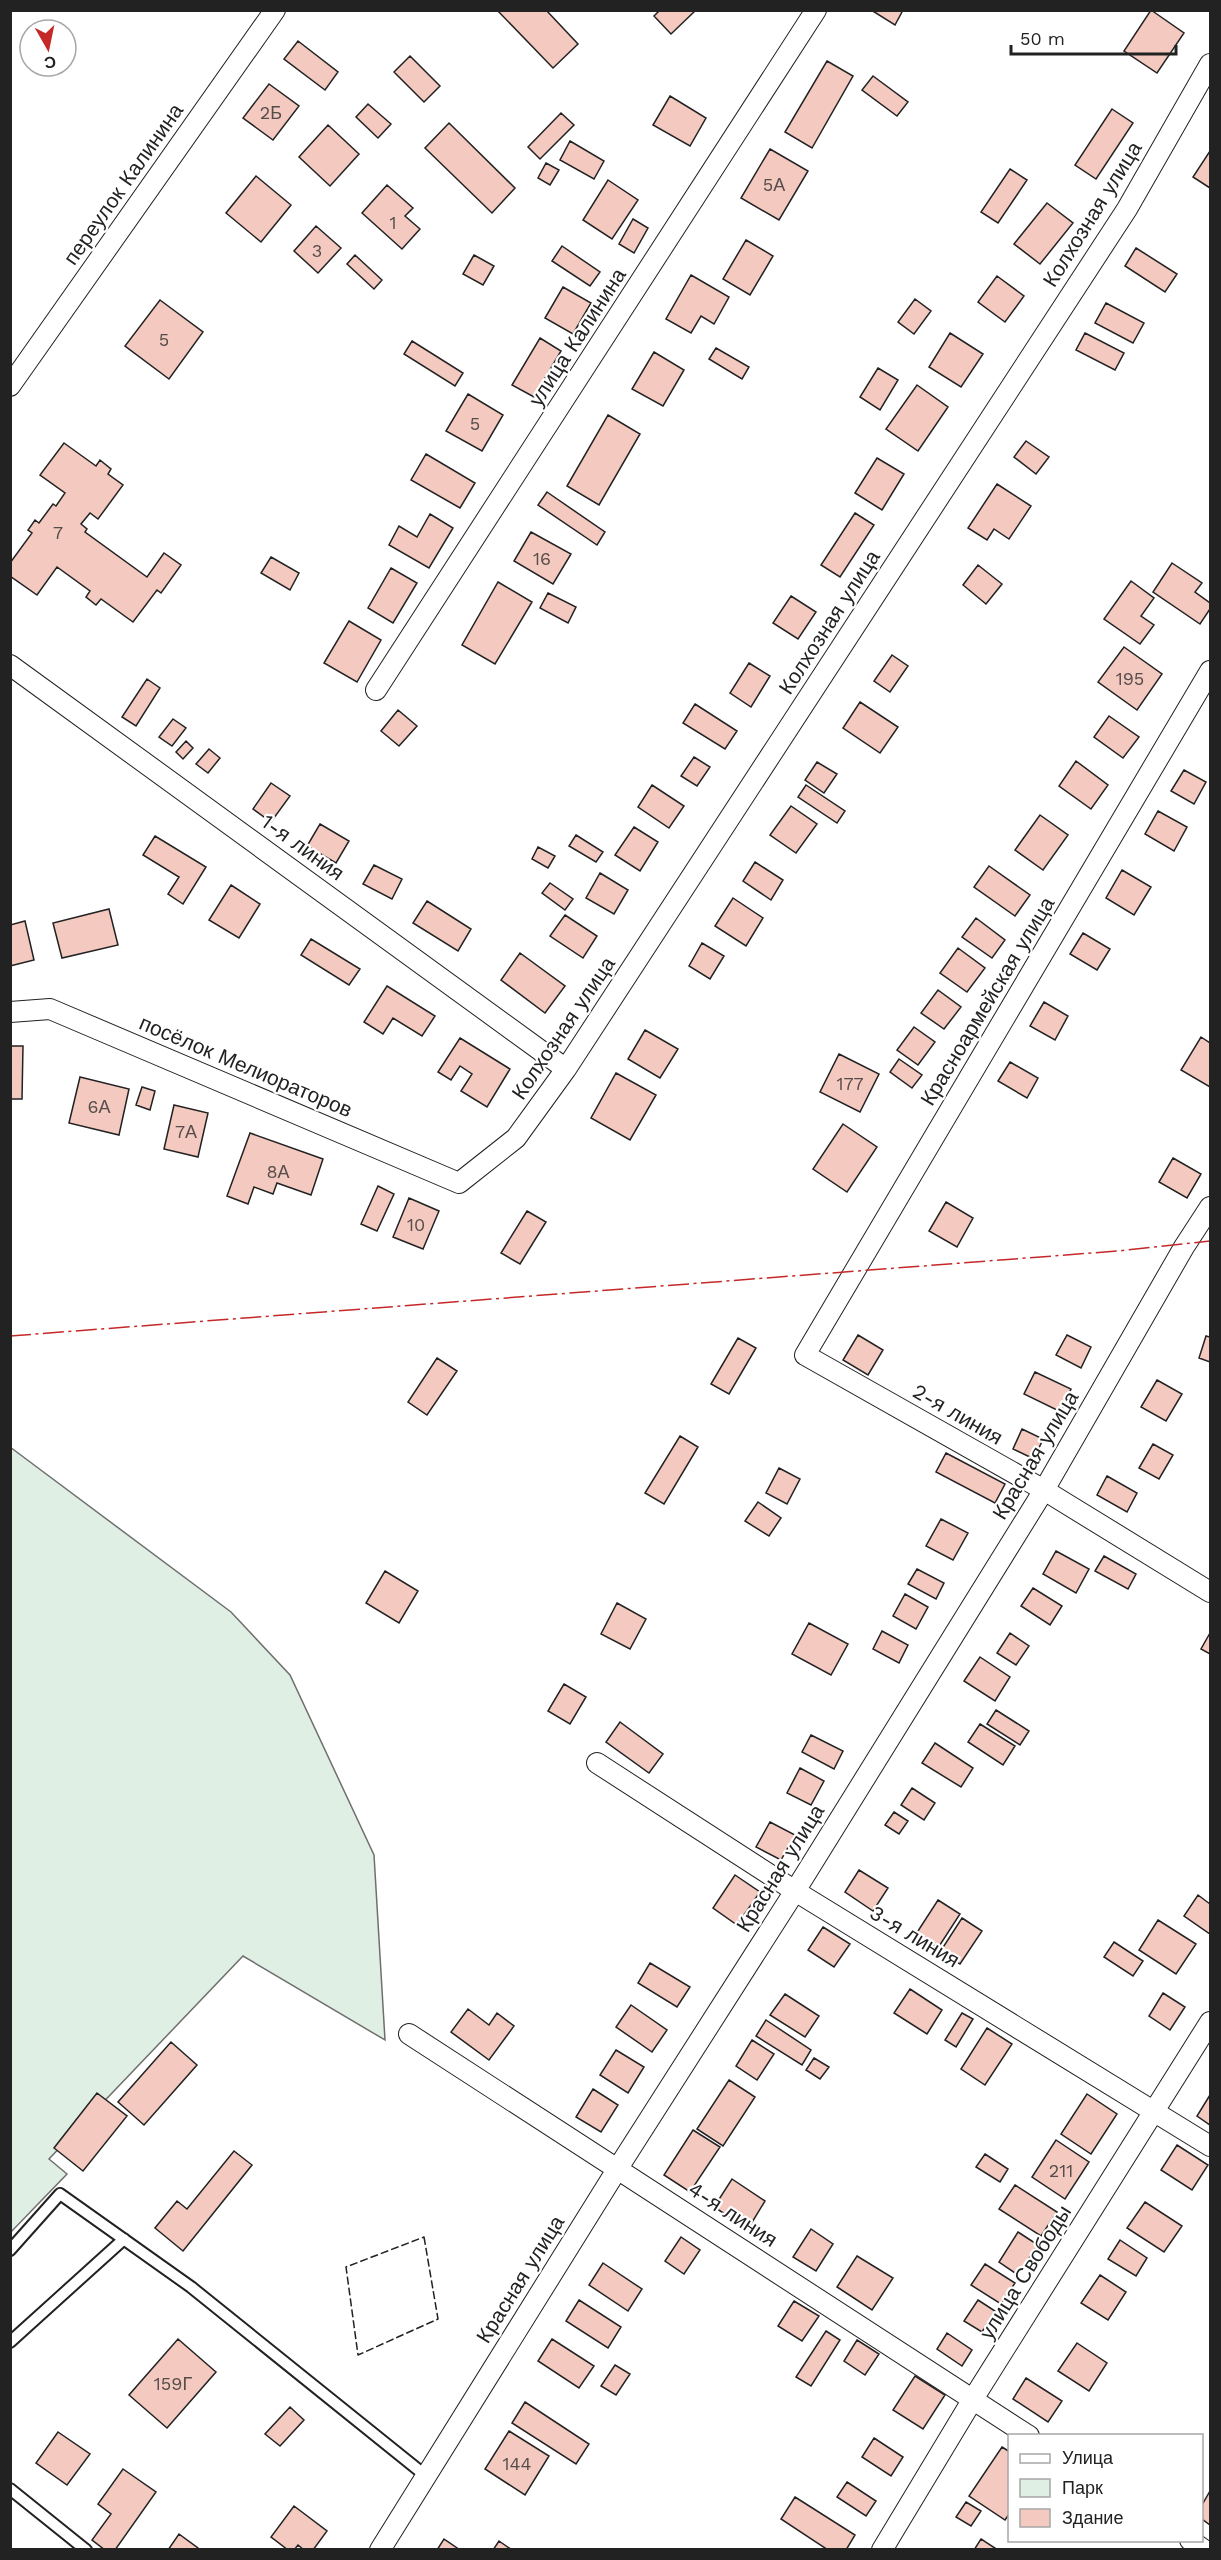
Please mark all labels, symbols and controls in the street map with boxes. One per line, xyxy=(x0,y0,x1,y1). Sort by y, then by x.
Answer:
north arrow xyxy=(18,18,78,78)
scale bar xyxy=(1011,18,1176,56)
text: 50 m xyxy=(1020,28,1065,49)
text: С xyxy=(43,52,57,73)
street label: переулок Калинина xyxy=(58,98,188,269)
house number: 2Б xyxy=(260,102,282,123)
street label: Колхозная улица xyxy=(1037,136,1147,291)
house number: 5А xyxy=(763,174,785,195)
house number: 1 xyxy=(389,212,397,233)
house number: 3 xyxy=(312,240,322,261)
street label: улица Калинина xyxy=(523,263,631,411)
house number: 5 xyxy=(159,329,169,350)
house number: 5 xyxy=(470,413,480,434)
house number: 7 xyxy=(53,522,63,543)
street label: Колхозная улица xyxy=(773,545,885,699)
house number: 16 xyxy=(533,548,551,569)
house number: 195 xyxy=(1116,668,1144,689)
street label: 1-я линия xyxy=(257,809,349,885)
street label: Красноармейская улица xyxy=(915,892,1059,1110)
street label: Колхозная улица xyxy=(506,952,620,1104)
street label: посёлок Мелиораторов xyxy=(136,1010,356,1122)
house number: 177 xyxy=(836,1073,864,1094)
house number: 6А xyxy=(88,1096,110,1117)
house number: 7А xyxy=(175,1121,197,1142)
house number: 8А xyxy=(266,1161,290,1182)
house number: 10 xyxy=(407,1214,425,1235)
street label: 2-я линия xyxy=(909,1378,1007,1450)
street label: Красная улица xyxy=(987,1386,1083,1524)
street label: Красная улица xyxy=(731,1799,829,1936)
street label: 3-я линия xyxy=(866,1899,964,1973)
house number: 211 xyxy=(1049,2160,1073,2181)
street label: 4-я линия xyxy=(684,2176,782,2252)
street label: улица Свободы xyxy=(974,2200,1076,2344)
street label: Красная улица xyxy=(471,2210,569,2347)
house number: 159Г xyxy=(154,2373,192,2394)
legend xyxy=(1008,2434,1203,2542)
text: Улица xyxy=(1062,2447,1114,2468)
house number: 144 xyxy=(502,2453,532,2474)
text: Парк xyxy=(1062,2477,1103,2498)
text: Здание xyxy=(1062,2507,1123,2528)

